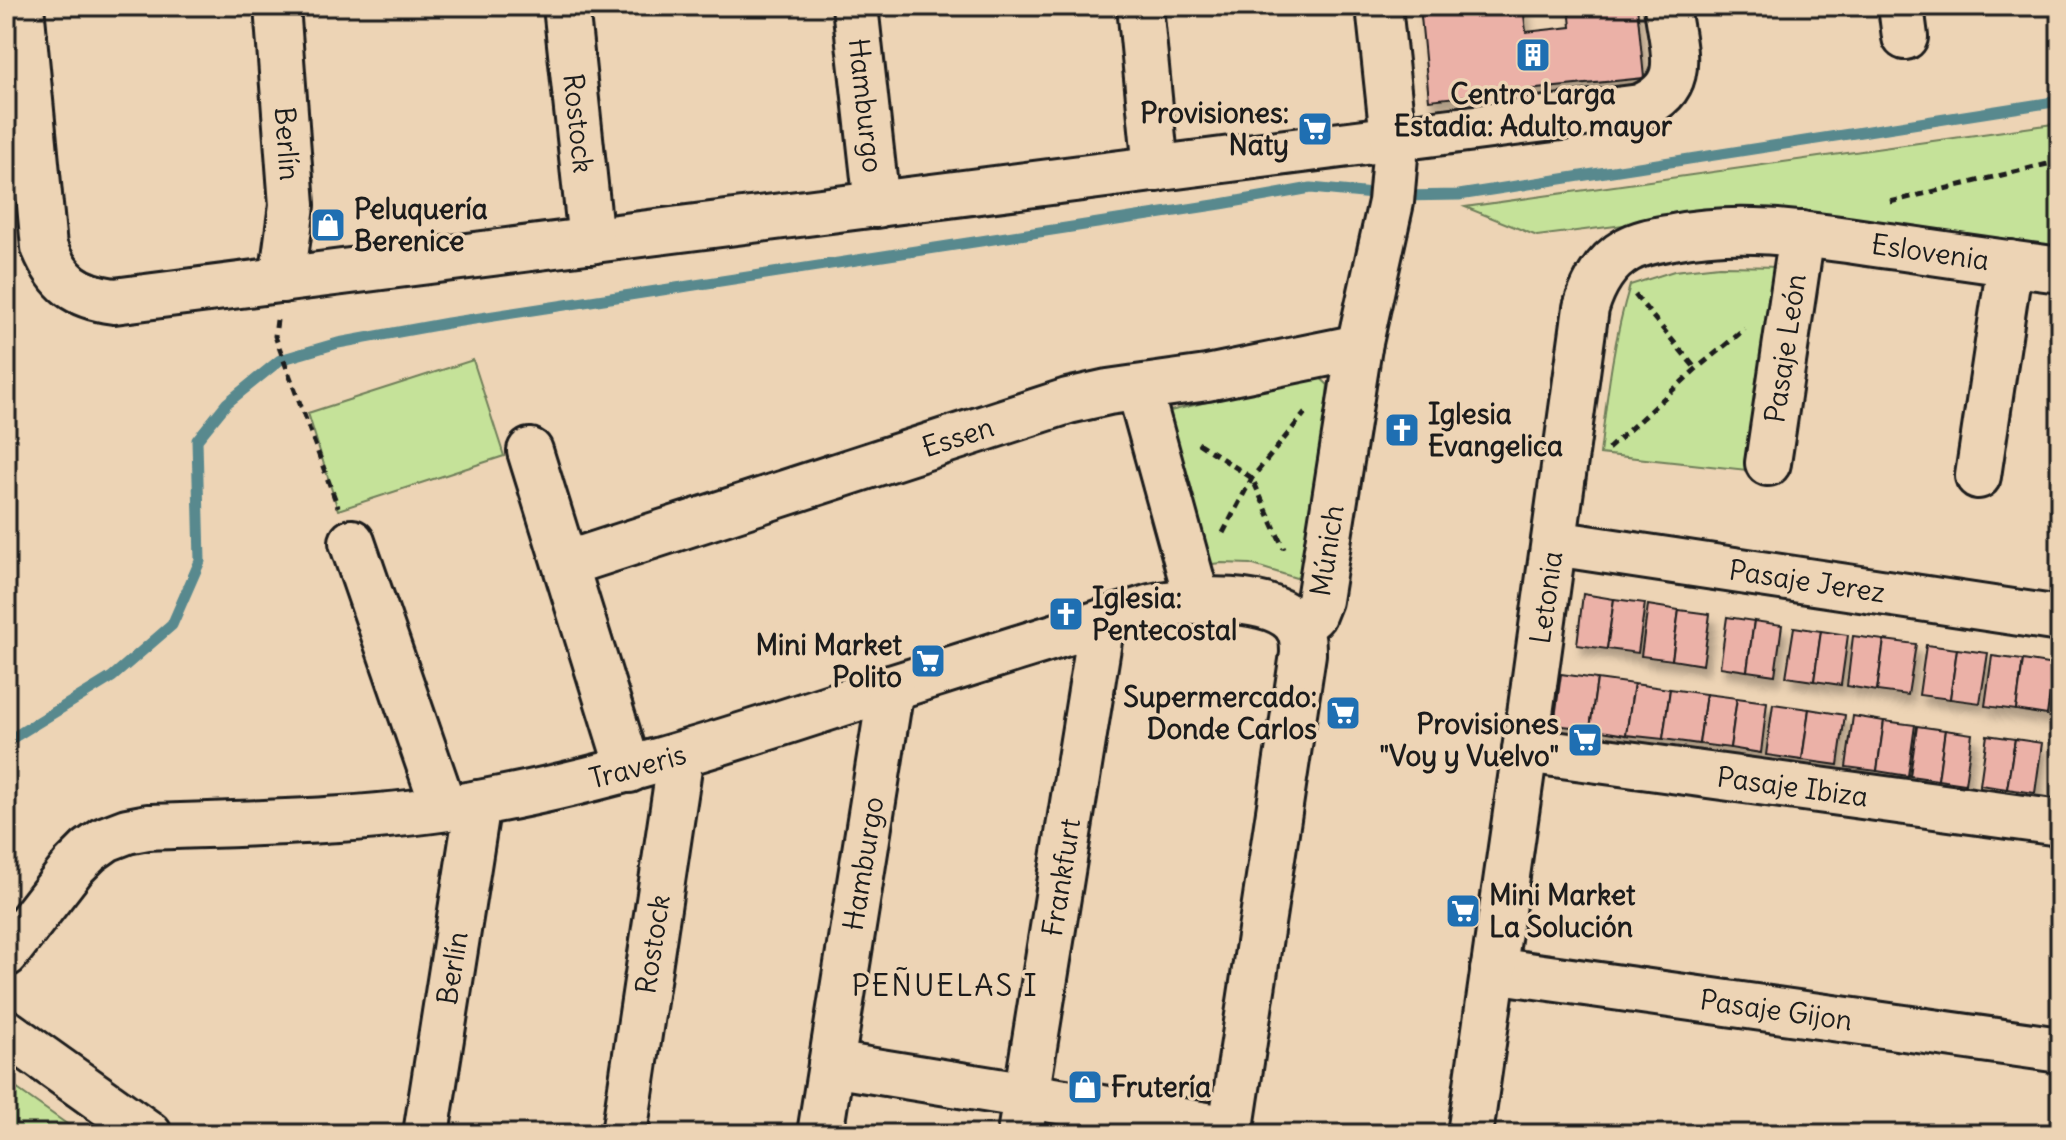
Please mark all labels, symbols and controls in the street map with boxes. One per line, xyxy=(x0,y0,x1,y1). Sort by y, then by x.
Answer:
street label: Hamburgo xyxy=(841,36,891,174)
building icon: Centro Larga Estadia: Adulto mayor xyxy=(1514,36,1552,74)
street label: Rostock xyxy=(555,72,602,175)
place label: Centro Larga Estadia: Adulto mayor xyxy=(1394,76,1673,144)
place label: Provisiones: Naty xyxy=(1140,95,1289,163)
street label: Berlín xyxy=(267,106,308,182)
supermarket icon: Provisiones: Naty xyxy=(1296,110,1334,148)
place label: Peluquería Berenice xyxy=(354,191,488,259)
shop icon: Peluquería Berenice xyxy=(309,206,347,244)
street label: Eslovenia xyxy=(1869,226,1991,278)
street label: Pasaje León xyxy=(1756,271,1814,425)
place label: Iglesia Evangelica xyxy=(1428,396,1563,464)
street label: Essen xyxy=(917,408,998,465)
church icon: Iglesia Evangelica xyxy=(1383,411,1421,449)
street label: Múnich xyxy=(1302,502,1352,599)
street label: Letonia xyxy=(1522,549,1570,646)
street label: Pasaje Jerez xyxy=(1727,552,1888,611)
place label: Iglesia: Pentecostal xyxy=(1092,580,1237,648)
church icon: Iglesia: Pentecostal xyxy=(1047,595,1085,633)
place label: Mini Market Polito xyxy=(755,627,903,695)
supermarket icon: Mini Market Polito xyxy=(909,642,947,680)
place label: Supermercado: Donde Carlos xyxy=(1123,679,1317,747)
supermarket icon: Supermercado: Donde Carlos xyxy=(1324,694,1362,732)
place label: Provisiones "Voy y Vuelvo" xyxy=(1379,706,1559,774)
supermarket icon: Provisiones "Voy y Vuelvo" xyxy=(1566,721,1604,759)
street label: Traveris xyxy=(585,736,690,797)
street label: Pasaje Ibiza xyxy=(1715,758,1870,815)
street label: Hamburgo xyxy=(835,794,891,933)
street label: Frankfurt xyxy=(1034,816,1088,939)
place label: Mini Market La Solución xyxy=(1489,877,1636,945)
street label: Rostock xyxy=(627,892,678,996)
supermarket icon: Mini Market La Solución xyxy=(1444,892,1482,930)
street label: Berlín xyxy=(429,929,476,1007)
district label: PEÑUELAS I xyxy=(851,966,1039,1004)
street label: Pasaje Gijon xyxy=(1698,981,1855,1039)
shop icon: Frutería xyxy=(1066,1068,1104,1106)
place label: Frutería xyxy=(1111,1069,1211,1105)

